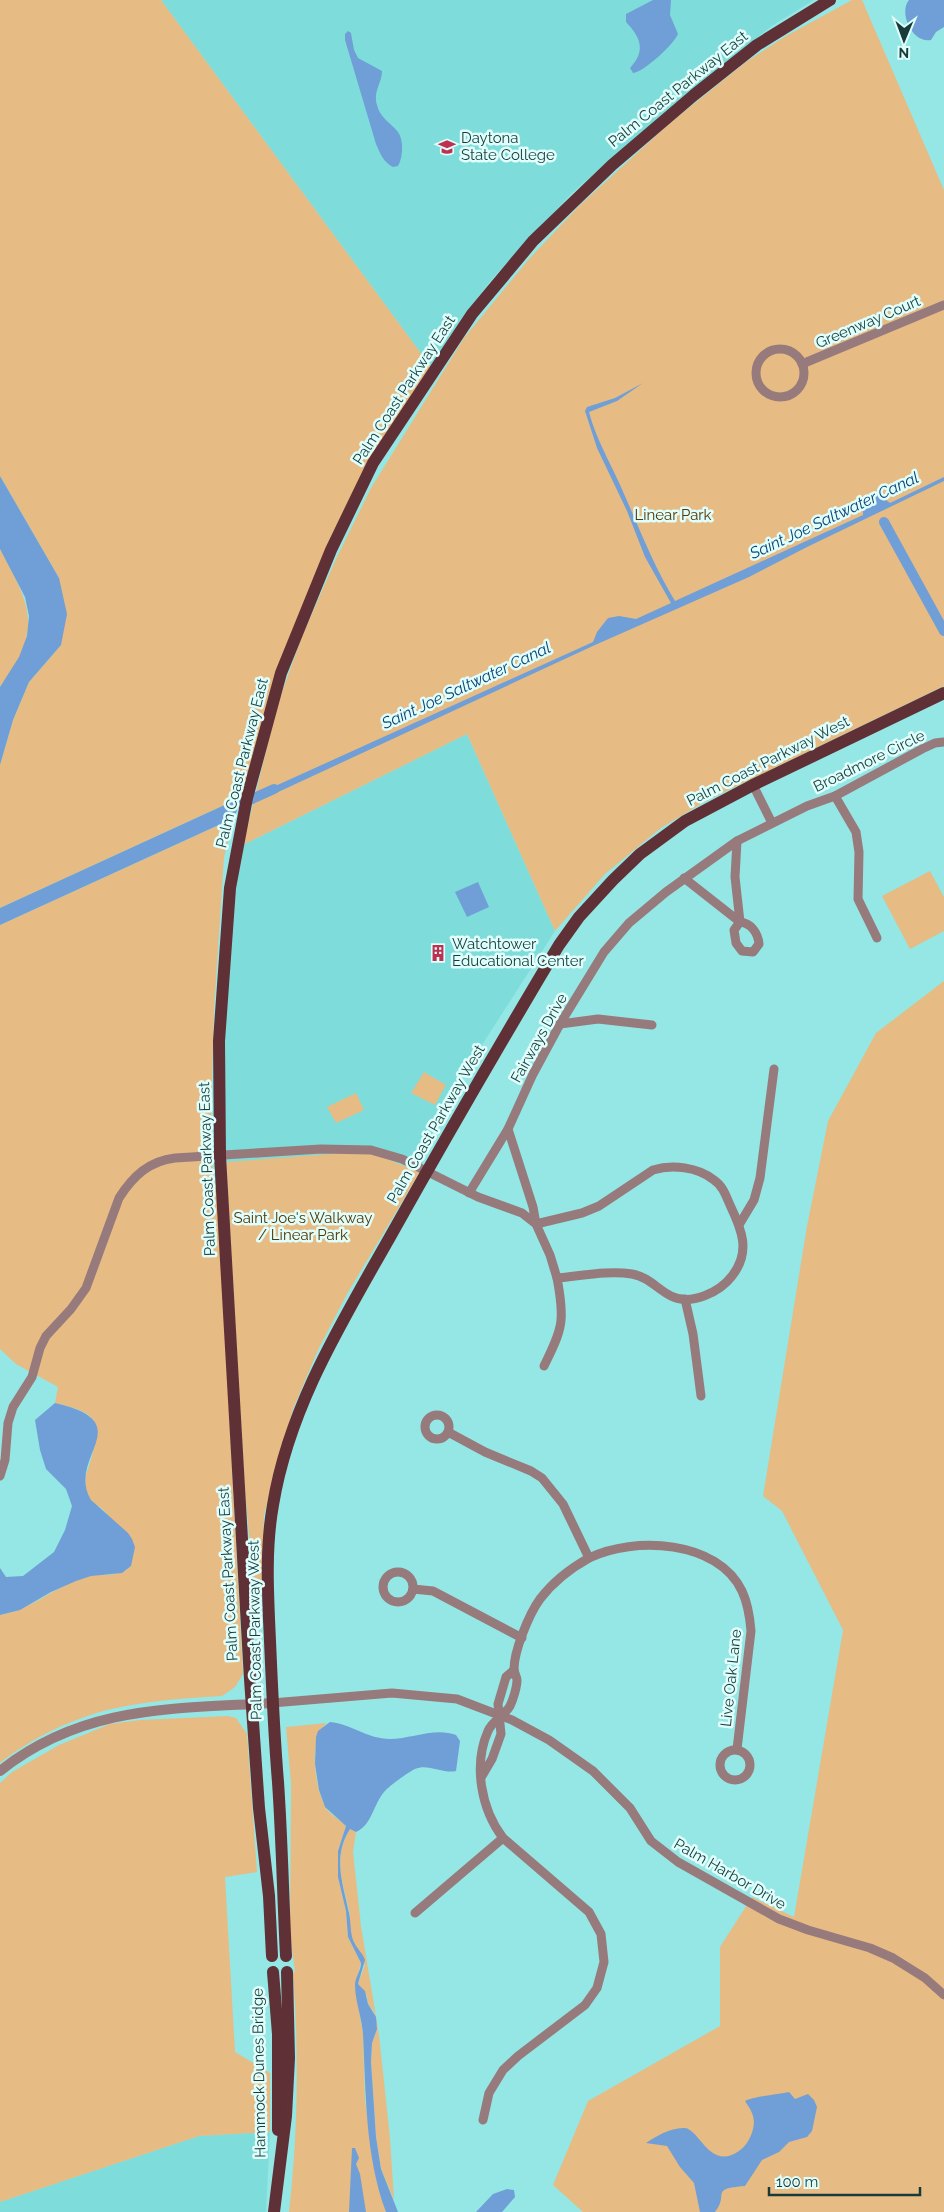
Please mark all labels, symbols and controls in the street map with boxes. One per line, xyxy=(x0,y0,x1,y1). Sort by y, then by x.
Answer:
north arrow xyxy=(879,15,929,65)
street label: Palm Coast Parkway East xyxy=(605,27,751,151)
text: N xyxy=(898,45,909,61)
place label: Daytona State College xyxy=(461,129,555,164)
school or university icon: Daytona State College xyxy=(437,137,457,157)
street label: Greenway Court xyxy=(813,292,923,352)
street label: Palm Coast Parkway East xyxy=(349,312,459,468)
water label: Saint Joe Saltwater Canal xyxy=(746,468,922,563)
park label: Linear Park xyxy=(634,506,712,524)
water label: Saint Joe Saltwater Canal xyxy=(378,638,554,733)
street label: Palm Coast Parkway East xyxy=(212,676,272,850)
street label: Palm Coast Parkway West xyxy=(684,712,852,810)
street label: Broadmore Circle xyxy=(810,726,928,796)
place label: Watchtower Educational Center xyxy=(452,935,585,970)
building icon: Watchtower Educational Center xyxy=(428,943,448,963)
street label: Fairways Drive xyxy=(507,990,571,1086)
street label: Palm Coast Parkway West xyxy=(383,1042,489,1206)
street label: Palm Coast Parkway East xyxy=(195,1082,219,1256)
park label: Saint Joe's Walkway / Linear Park xyxy=(234,1209,372,1244)
street label: Palm Coast Parkway East xyxy=(214,1487,242,1661)
street label: Palm Coast Parkway West xyxy=(244,1540,266,1720)
street label: Live Oak Lane xyxy=(717,1628,745,1728)
street label: Palm Harbor Drive xyxy=(671,1835,789,1913)
street label: Hammock Dunes Bridge xyxy=(249,1988,269,2158)
scale bar xyxy=(769,2164,920,2196)
text: 100 m xyxy=(776,2173,818,2191)

